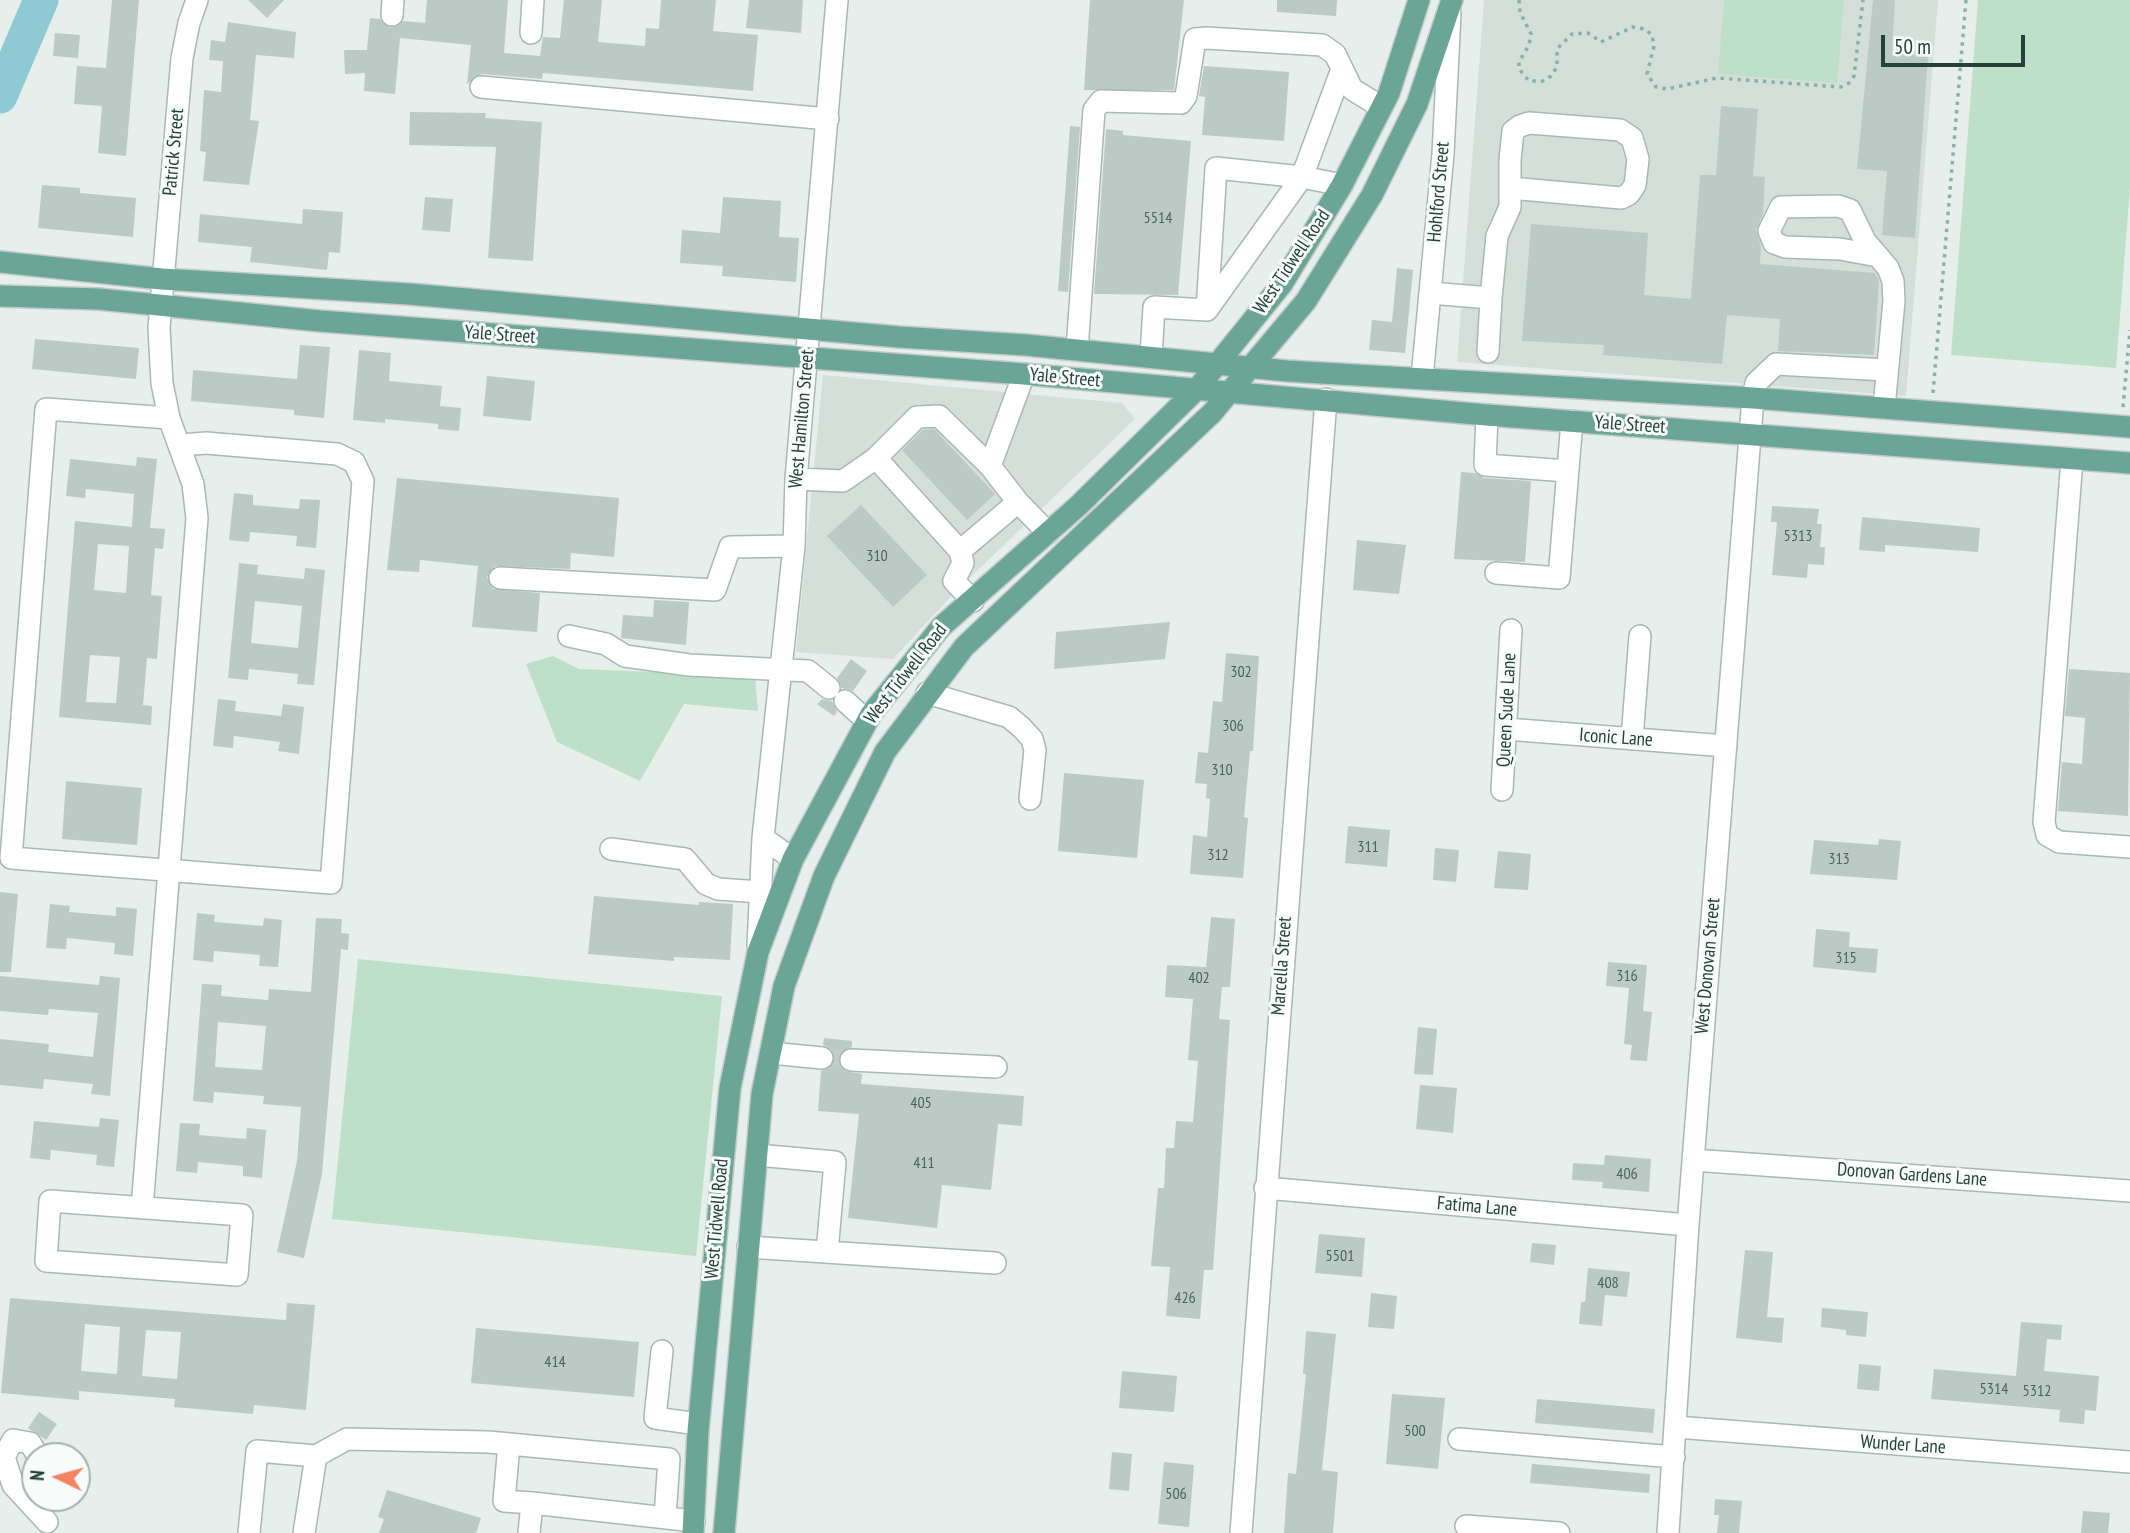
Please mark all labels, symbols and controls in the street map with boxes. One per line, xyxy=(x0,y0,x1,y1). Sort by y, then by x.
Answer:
scale bar xyxy=(1885,21,2028,65)
text: 50 m xyxy=(1894,33,1931,60)
street label: Patrick Street xyxy=(159,107,189,197)
street label: Hohlford Street xyxy=(1423,141,1455,243)
street label: West Tidwell Road xyxy=(1249,206,1335,318)
house number: 5514 xyxy=(1144,208,1172,228)
street label: Yale Street xyxy=(464,321,536,349)
street label: West Hamilton Street xyxy=(785,349,819,489)
street label: Yale Street xyxy=(1029,364,1101,392)
street label: Yale Street xyxy=(1594,411,1666,439)
house number: 5313 xyxy=(1784,526,1812,546)
house number: 310 xyxy=(866,546,888,566)
street label: West Tidwell Road xyxy=(860,619,952,729)
street label: Queen Sude Lane xyxy=(1493,652,1521,768)
house number: 302 xyxy=(1230,662,1252,682)
house number: 306 xyxy=(1222,716,1244,736)
street label: Iconic Lane xyxy=(1578,724,1654,752)
house number: 310 xyxy=(1211,760,1233,780)
house number: 311 xyxy=(1357,837,1379,857)
house number: 312 xyxy=(1207,845,1229,865)
house number: 313 xyxy=(1828,849,1850,869)
street label: West Donovan Street xyxy=(1691,897,1725,1035)
street label: Marcella Street xyxy=(1267,916,1297,1016)
house number: 315 xyxy=(1835,948,1857,968)
house number: 316 xyxy=(1616,966,1638,986)
house number: 402 xyxy=(1188,968,1210,988)
house number: 405 xyxy=(910,1093,932,1113)
house number: 411 xyxy=(913,1153,935,1173)
street label: West Tidwell Road xyxy=(700,1158,734,1280)
street label: Donovan Gardens Lane xyxy=(1836,1158,1988,1192)
house number: 406 xyxy=(1616,1164,1638,1184)
street label: Fatima Lane xyxy=(1436,1192,1518,1222)
house number: 5501 xyxy=(1326,1246,1354,1266)
house number: 408 xyxy=(1597,1273,1619,1293)
house number: 426 xyxy=(1174,1288,1196,1308)
house number: 414 xyxy=(544,1352,566,1372)
house number: 5314 xyxy=(1980,1379,2008,1399)
house number: 5312 xyxy=(2023,1381,2051,1401)
house number: 500 xyxy=(1404,1421,1426,1441)
street label: Wunder Lane xyxy=(1860,1431,1946,1459)
north arrow xyxy=(21,1442,91,1512)
text: N xyxy=(25,1469,49,1482)
house number: 506 xyxy=(1165,1484,1187,1504)

